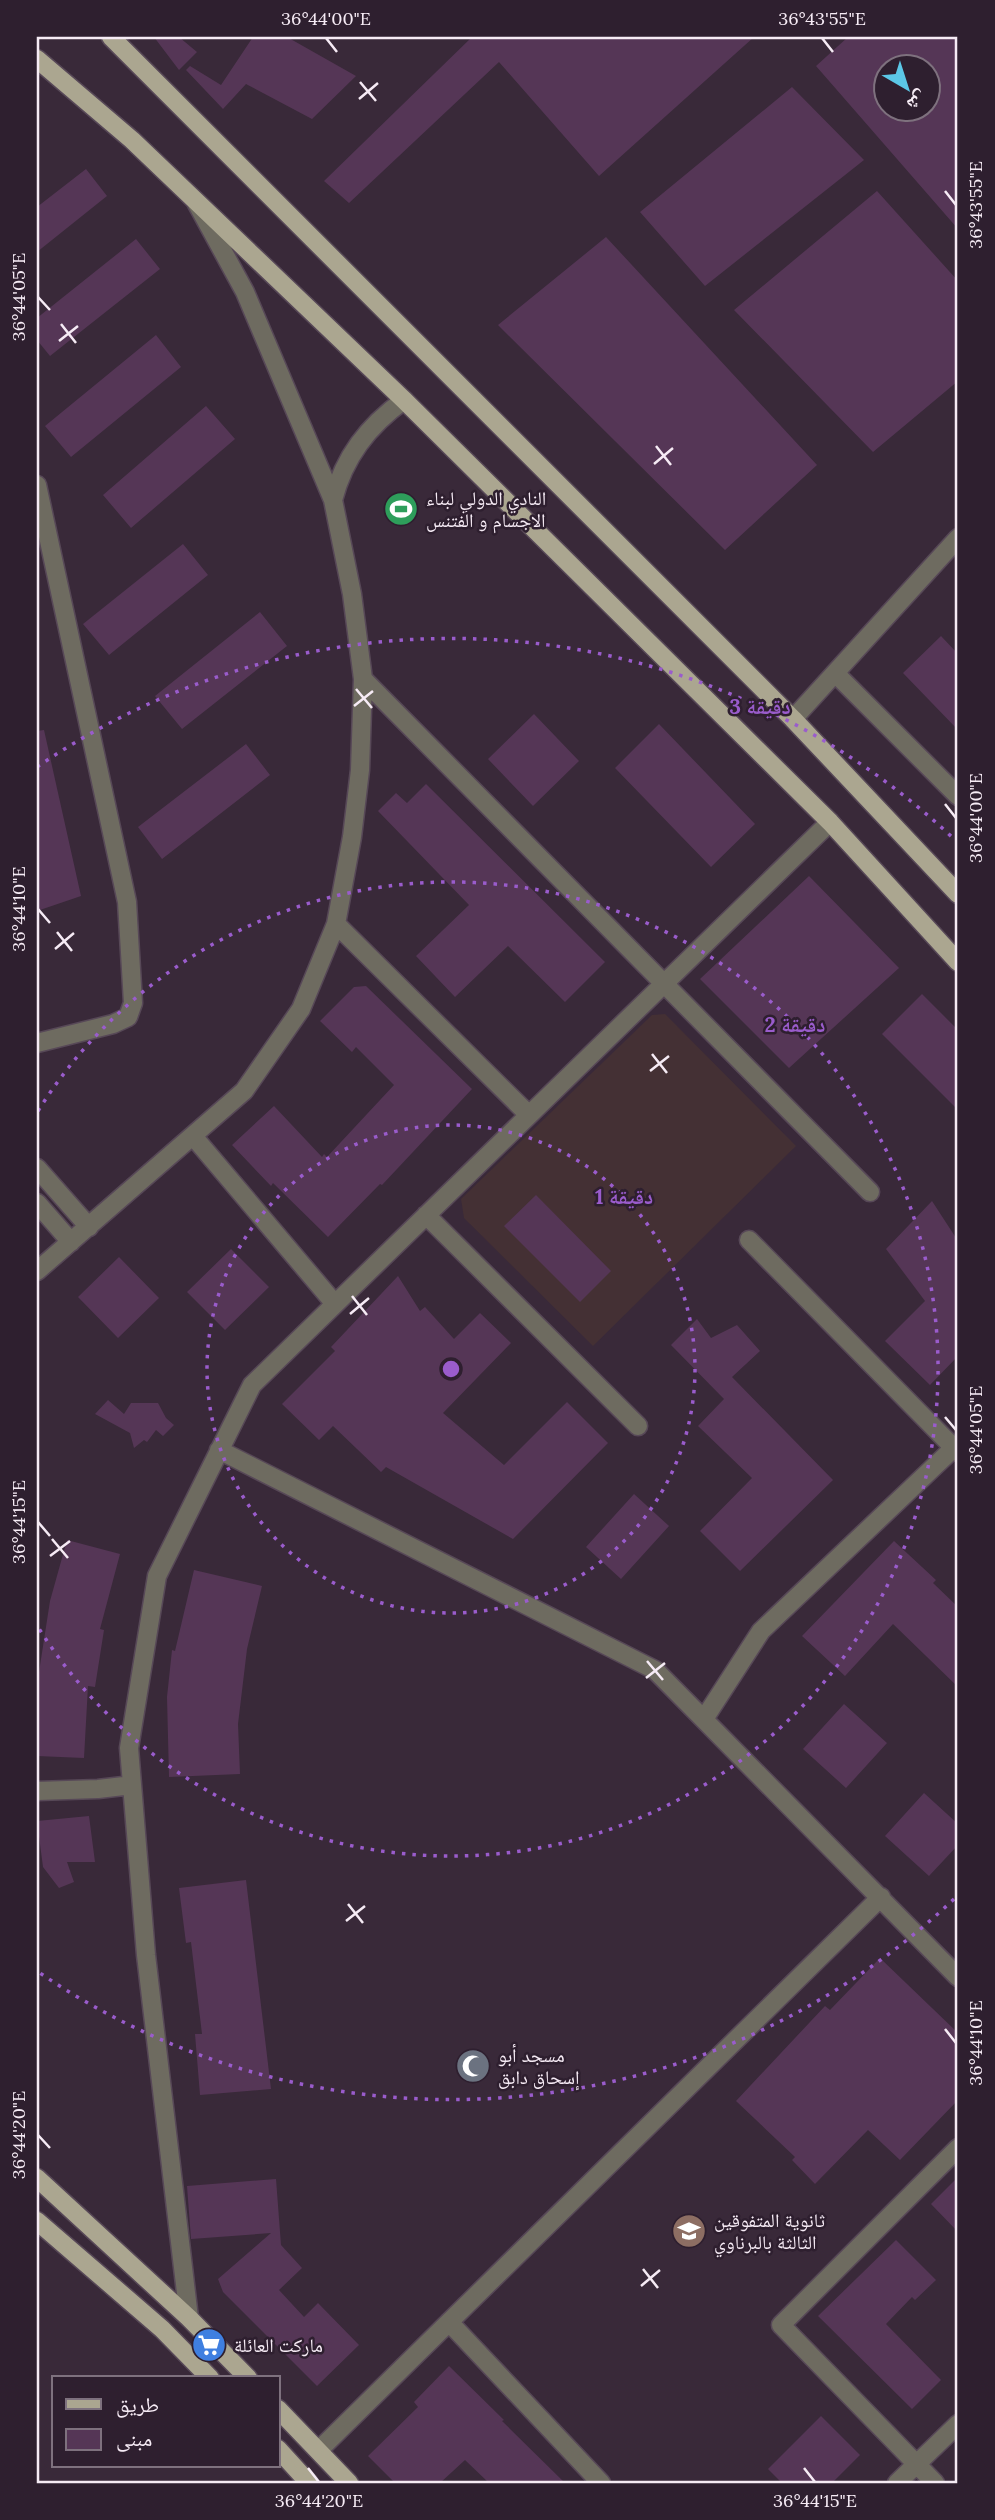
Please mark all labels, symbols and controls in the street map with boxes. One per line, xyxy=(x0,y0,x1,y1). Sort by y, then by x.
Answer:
text: 36°44'00"E xyxy=(281,7,371,30)
text: 36°43'55"E xyxy=(778,7,866,30)
north arrow xyxy=(872,52,942,122)
text: ش xyxy=(902,86,933,117)
text: 36°43'55"E xyxy=(964,161,987,249)
text: 36°44'05"E xyxy=(7,253,30,341)
place label: النادي الدولي لبناء الاجسام و الفتنس xyxy=(426,486,546,534)
sports icon: النادي الدولي لبناء الاجسام و الفتنس xyxy=(382,490,420,528)
text: 3 دقيقة xyxy=(729,693,791,720)
text: 36°44'00"E xyxy=(964,773,987,863)
text: 36°44'10"E xyxy=(7,866,30,952)
text: 2 دقيقة xyxy=(765,1011,825,1038)
text: 1 دقيقة xyxy=(595,1183,653,1210)
centre of rings xyxy=(439,1357,463,1381)
text: 36°44'05"E xyxy=(964,1386,987,1474)
text: 36°44'15"E xyxy=(7,1480,30,1564)
text: 36°44'10"E xyxy=(964,2000,987,2086)
place label: مسجد أبو إسحاق دابق xyxy=(498,2043,580,2091)
mosque icon: مسجد أبو إسحاق دابق xyxy=(454,2047,492,2085)
text: 36°44'20"E xyxy=(7,2091,30,2179)
place label: ثانوية المتفوقين الثالثة بالبرناوي xyxy=(714,2208,825,2258)
school or university icon: ثانوية المتفوقين الثالثة بالبرناوي xyxy=(670,2212,708,2250)
supermarket icon: ماركت العائلة xyxy=(190,2326,228,2364)
place label: ماركت العائلة xyxy=(234,2333,323,2357)
legend xyxy=(52,2376,280,2468)
text: طريق xyxy=(116,2391,159,2418)
text: مبنى xyxy=(116,2425,152,2452)
text: 36°44'20"E xyxy=(275,2489,363,2512)
text: 36°44'15"E xyxy=(773,2489,857,2512)

